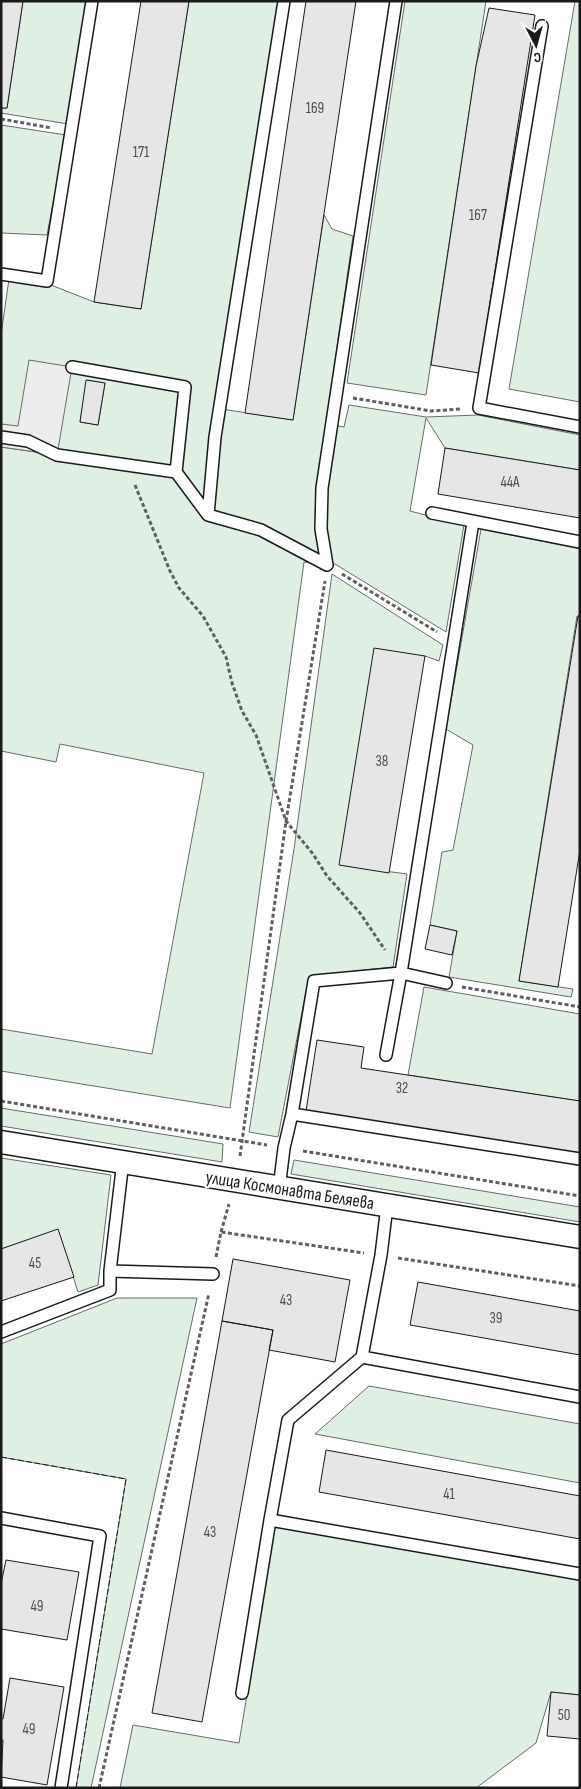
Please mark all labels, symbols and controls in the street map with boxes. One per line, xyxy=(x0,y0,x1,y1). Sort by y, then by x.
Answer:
north arrow xyxy=(511,20,561,70)
text: С xyxy=(533,49,542,66)
house number: 169 xyxy=(306,99,324,118)
house number: 171 xyxy=(133,143,150,162)
house number: 167 xyxy=(469,206,487,225)
house number: 44А xyxy=(500,473,520,492)
house number: 38 xyxy=(376,752,388,771)
house number: 32 xyxy=(396,1079,408,1098)
street label: улица Космонавта Беляева xyxy=(204,1167,376,1214)
house number: 45 xyxy=(29,1254,41,1273)
house number: 43 xyxy=(280,1291,292,1310)
house number: 39 xyxy=(490,1309,502,1328)
house number: 41 xyxy=(443,1485,456,1504)
house number: 43 xyxy=(204,1523,216,1542)
house number: 49 xyxy=(31,1597,43,1616)
house number: 50 xyxy=(558,1706,570,1725)
house number: 49 xyxy=(23,1720,35,1739)

